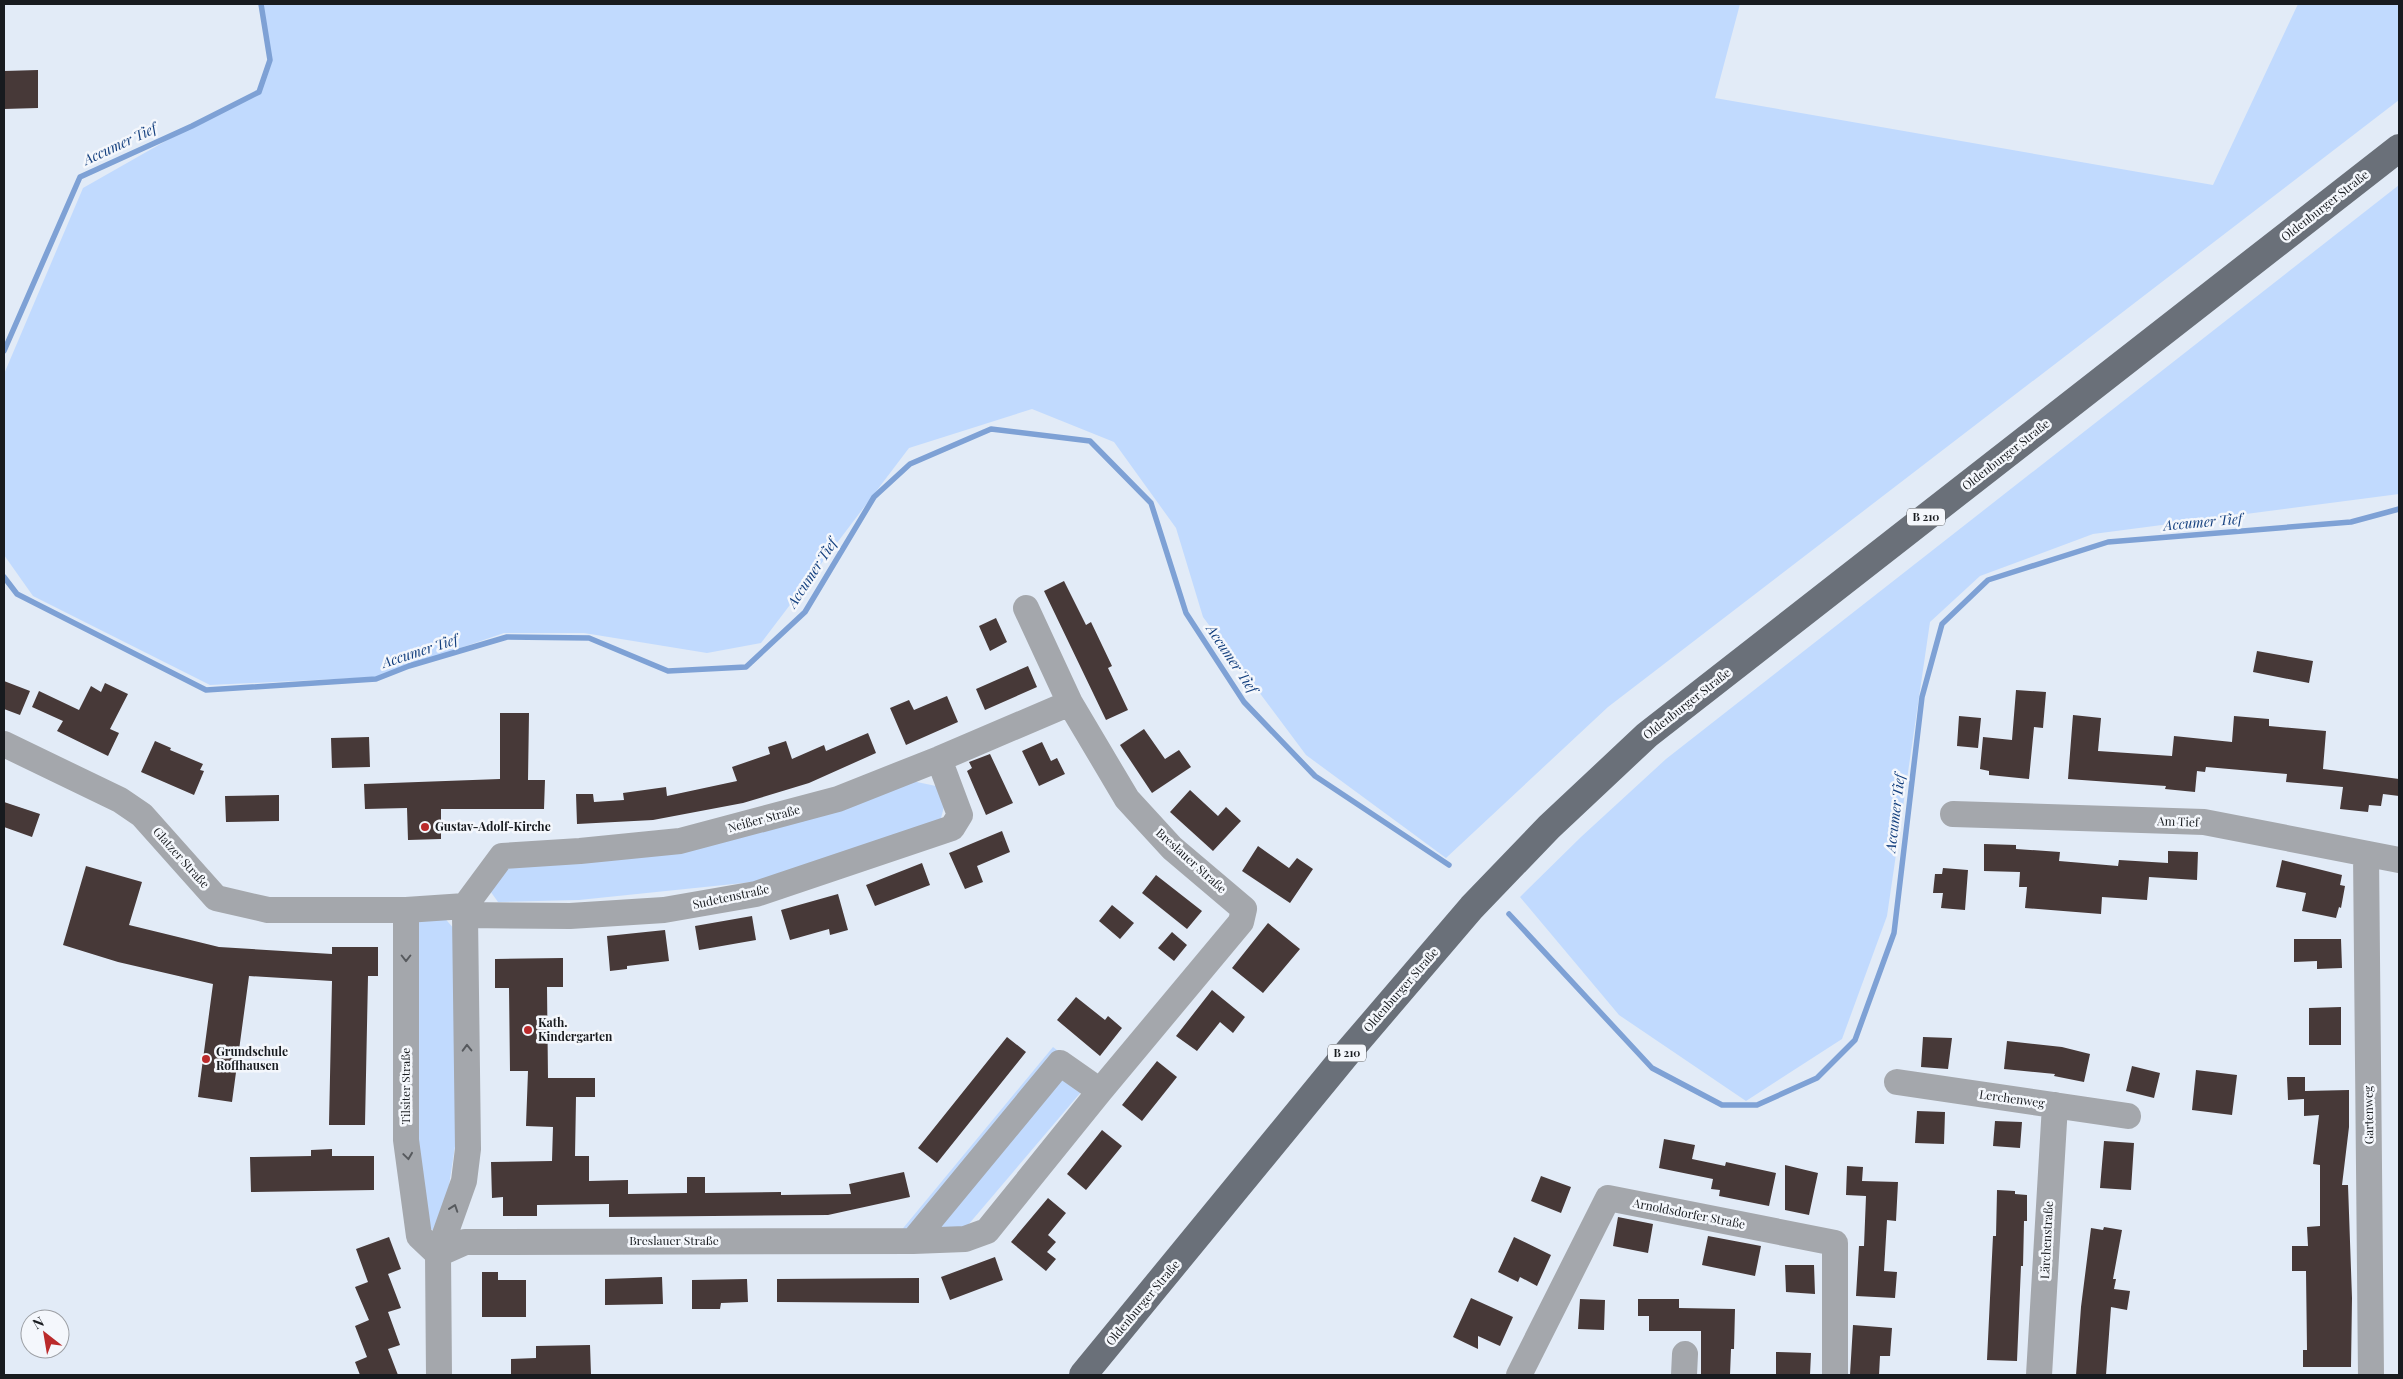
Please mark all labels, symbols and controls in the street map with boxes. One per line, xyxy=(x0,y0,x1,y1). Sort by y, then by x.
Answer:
water label: Accumer Tief xyxy=(78,117,162,170)
street label: Oldenburger Straße xyxy=(2277,166,2371,244)
street label: Oldenburger Straße xyxy=(1958,415,2052,493)
road number: B 210 xyxy=(1907,508,1945,526)
water label: Accumer Tief xyxy=(2161,508,2246,535)
water label: Accumer Tief xyxy=(781,532,842,613)
water label: Accumer Tief xyxy=(1201,619,1264,699)
water label: Accumer Tief xyxy=(377,629,463,672)
street label: Oldenburger Straße xyxy=(1639,664,1733,742)
water label: Accumer Tief xyxy=(1880,770,1909,855)
street label: Neißer Straße xyxy=(726,801,802,835)
street label: Am Tief xyxy=(2156,812,2200,830)
place label: Gustav-Adolf-Kirche xyxy=(435,818,551,834)
marker: Gustav-Adolf-Kirche xyxy=(419,821,431,833)
street label: Glatzer Straße xyxy=(150,823,213,891)
street label: Breslauer Straße xyxy=(1153,824,1230,896)
street label: Sudetenstraße xyxy=(691,880,771,912)
street label: Oldenburger Straße xyxy=(1359,944,1441,1035)
one-way arrow xyxy=(401,955,411,963)
place label: Kath. Kindergarten xyxy=(538,1014,613,1044)
marker: Kath. Kindergarten xyxy=(522,1024,534,1036)
place label: Grundschule Roffhausen xyxy=(216,1043,288,1073)
one-way arrow xyxy=(462,1043,473,1051)
road number: B 210 xyxy=(1328,1044,1366,1062)
street label: Tilsiter Straße xyxy=(397,1048,413,1124)
marker: Grundschule Roffhausen xyxy=(200,1053,212,1065)
street label: Gartenweg xyxy=(2359,1085,2377,1144)
street label: Lerchenweg xyxy=(1978,1086,2046,1111)
one-way arrow xyxy=(403,1151,413,1160)
street label: Arnoldsdorfer Straße xyxy=(1631,1194,1747,1232)
street label: Lärchenstraße xyxy=(2036,1200,2056,1279)
one-way arrow xyxy=(448,1204,458,1213)
street label: Breslauer Straße xyxy=(629,1232,719,1248)
street label: Oldenburger Straße xyxy=(1102,1256,1183,1348)
north arrow xyxy=(20,1309,70,1359)
text: N xyxy=(29,1312,47,1333)

